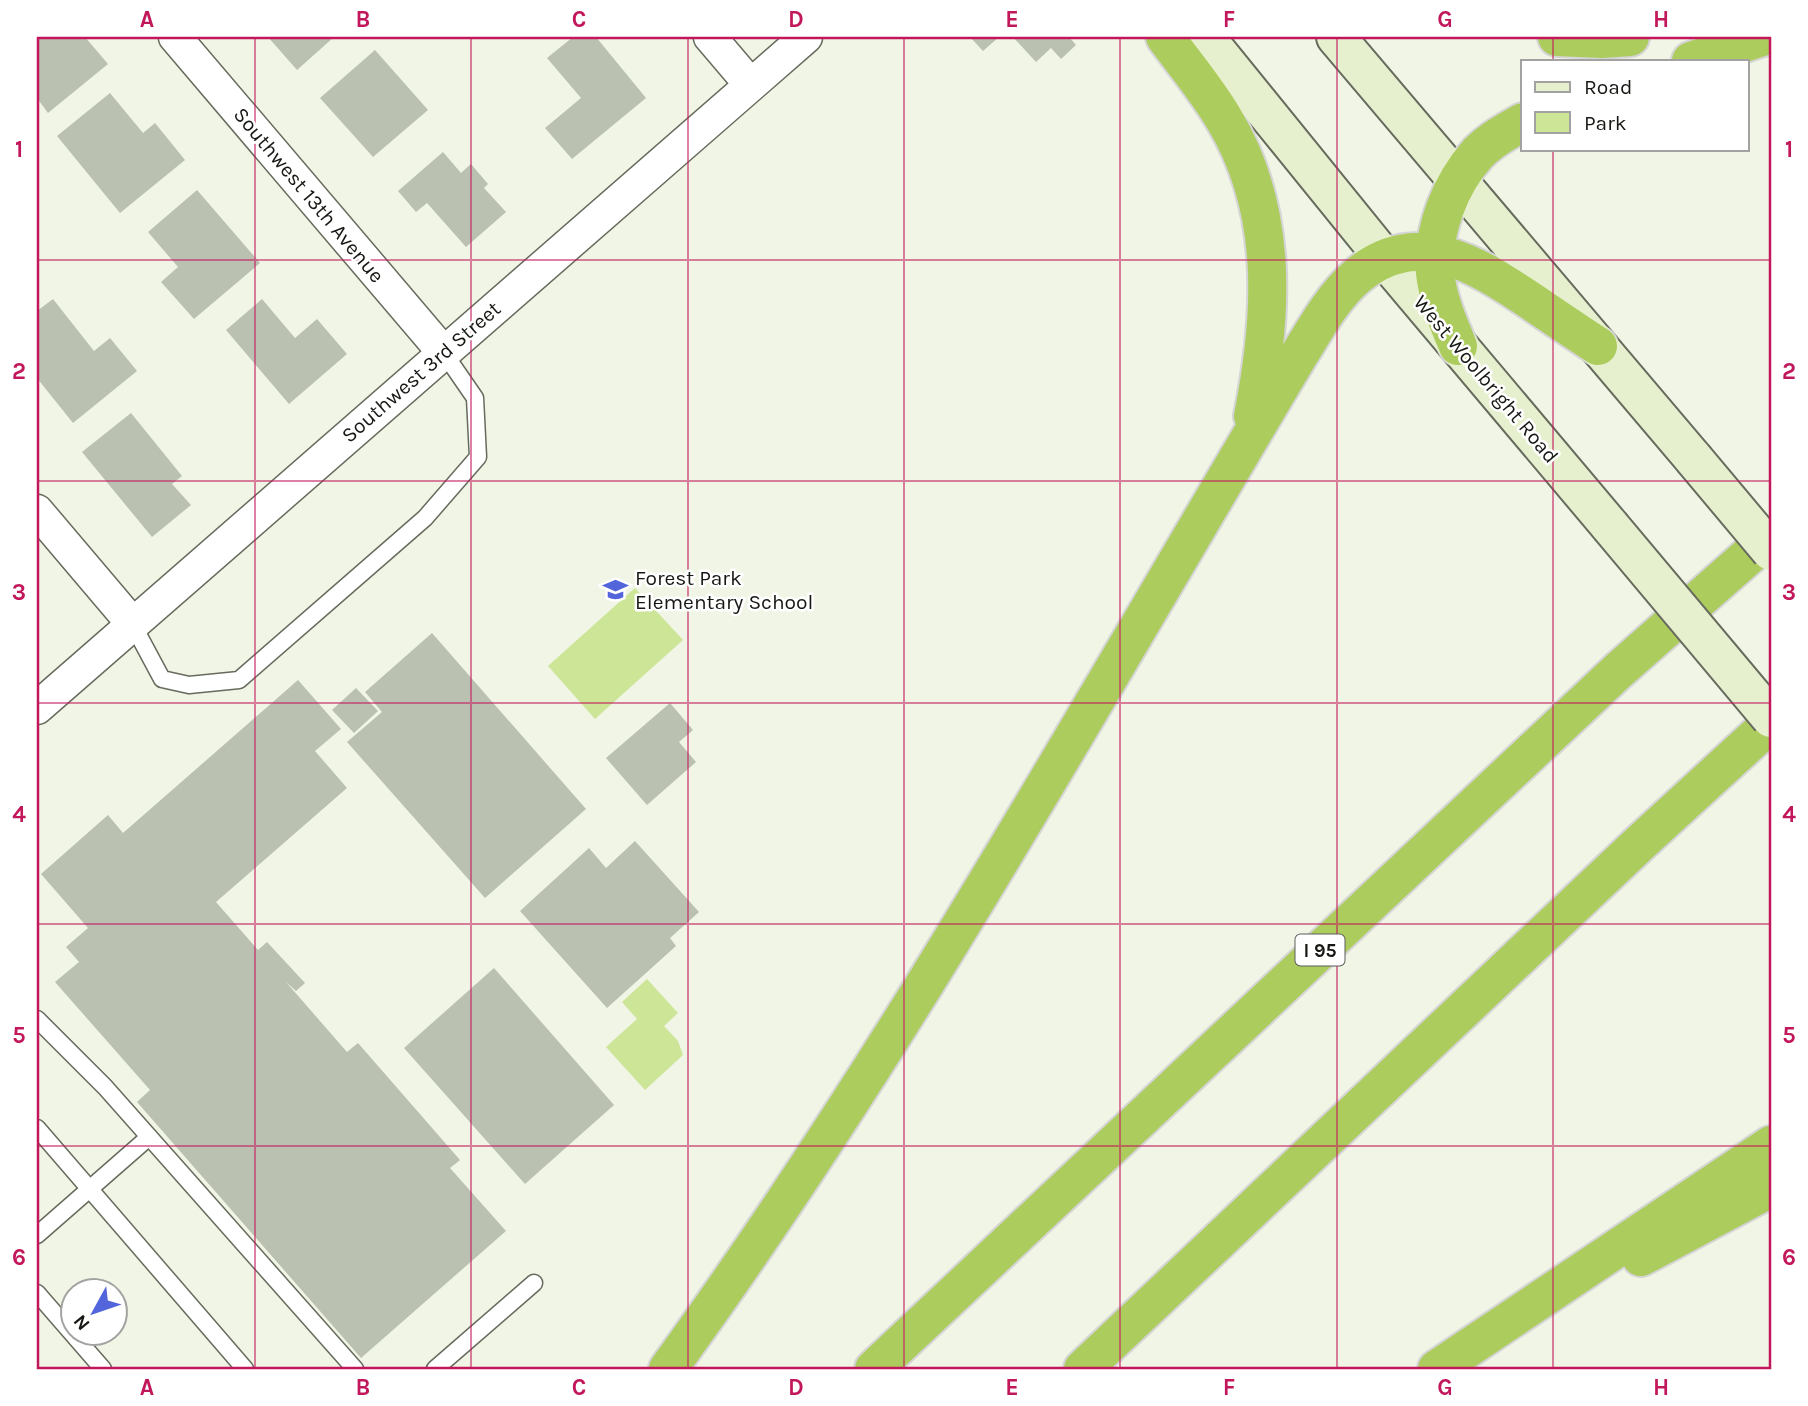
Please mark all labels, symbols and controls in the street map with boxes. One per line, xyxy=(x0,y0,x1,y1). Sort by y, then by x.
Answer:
text: A xyxy=(140,6,154,33)
text: B xyxy=(356,6,370,33)
text: C xyxy=(572,6,586,33)
text: D xyxy=(788,6,804,33)
text: E xyxy=(1005,6,1019,33)
text: F xyxy=(1223,6,1235,33)
text: G xyxy=(1437,6,1453,33)
text: H xyxy=(1653,6,1669,33)
legend xyxy=(1521,60,1748,150)
text: Road xyxy=(1584,75,1632,99)
street label: Southwest 13th Avenue xyxy=(229,102,389,288)
text: Park xyxy=(1584,111,1627,135)
text: 1 xyxy=(15,136,23,163)
text: 1 xyxy=(1785,136,1793,163)
street label: West Woolbright Road xyxy=(1409,290,1563,468)
street label: Southwest 3rd Street xyxy=(337,296,505,447)
text: 2 xyxy=(12,358,26,385)
text: 2 xyxy=(1782,358,1796,385)
place label: Forest Park Elementary School xyxy=(635,566,813,614)
school or university icon: Forest Park Elementary School xyxy=(601,576,629,604)
text: 3 xyxy=(12,579,26,606)
text: 3 xyxy=(1782,579,1796,606)
text: 4 xyxy=(12,801,26,828)
text: 4 xyxy=(1782,801,1796,828)
road number: I 95 xyxy=(1296,934,1344,966)
text: 5 xyxy=(12,1022,26,1049)
text: 5 xyxy=(1782,1022,1796,1049)
text: 6 xyxy=(12,1244,26,1271)
text: 6 xyxy=(1782,1244,1796,1271)
north arrow xyxy=(60,1276,130,1346)
text: N xyxy=(69,1310,95,1335)
text: A xyxy=(140,1374,154,1401)
text: B xyxy=(356,1374,370,1401)
text: C xyxy=(572,1374,586,1401)
text: D xyxy=(788,1374,804,1401)
text: E xyxy=(1005,1374,1019,1401)
text: F xyxy=(1223,1374,1235,1401)
text: G xyxy=(1437,1374,1453,1401)
text: H xyxy=(1653,1374,1669,1401)

